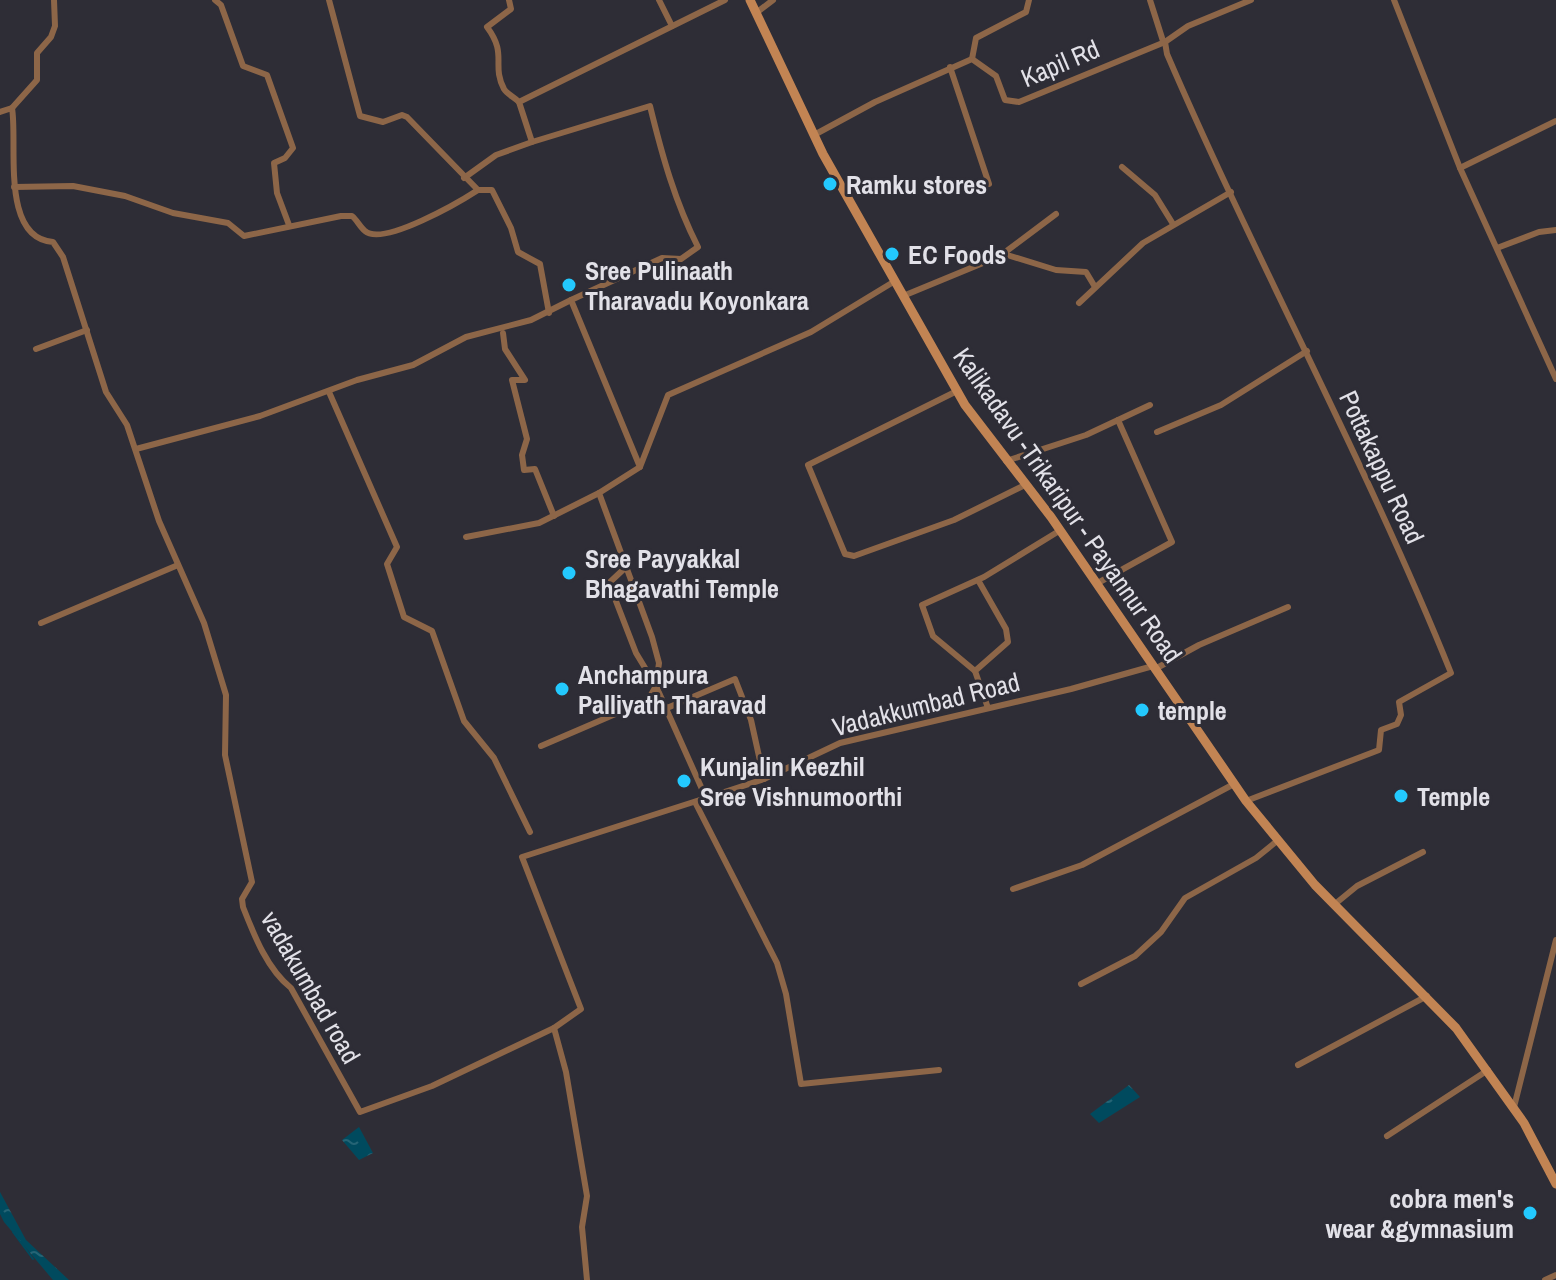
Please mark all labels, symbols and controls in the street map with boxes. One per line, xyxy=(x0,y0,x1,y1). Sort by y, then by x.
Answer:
street label: Kapil Rd xyxy=(1016,31,1104,95)
place label: Ramku stores xyxy=(846,167,987,202)
marker: Ramku stores xyxy=(821,175,839,193)
place label: EC Foods xyxy=(908,237,1006,272)
marker: EC Foods xyxy=(883,245,901,263)
place label: Sree Pulinaath Tharavadu Koyonkara xyxy=(585,253,809,318)
marker: Sree Pulinaath Tharavadu Koyonkara xyxy=(560,276,578,294)
street label: Kalikadavu -Trikaripur - Payannur Road xyxy=(945,340,1191,670)
street label: Pottakappu Road xyxy=(1331,385,1433,549)
place label: Sree Payyakkal Bhagavathi Temple xyxy=(585,541,779,606)
marker: Sree Payyakkal Bhagavathi Temple xyxy=(560,564,578,582)
place label: Anchampura Palliyath Tharavad xyxy=(578,657,766,722)
street label: Vadakkumbad Road xyxy=(829,664,1023,744)
marker: Anchampura Palliyath Tharavad xyxy=(553,680,571,698)
place label: temple xyxy=(1158,693,1227,728)
marker: temple xyxy=(1133,701,1151,719)
place label: Kunjalin Keezhil Sree Vishnumoorthi xyxy=(700,749,902,814)
marker: Kunjalin Keezhil Sree Vishnumoorthi xyxy=(675,772,693,790)
place label: Temple xyxy=(1417,779,1490,814)
marker: Temple xyxy=(1392,787,1410,805)
street label: vadakumbad road xyxy=(253,904,369,1070)
place label: cobra men's wear &gymnasium xyxy=(1326,1181,1514,1246)
marker: cobra men's wear &gymnasium xyxy=(1521,1204,1539,1222)

